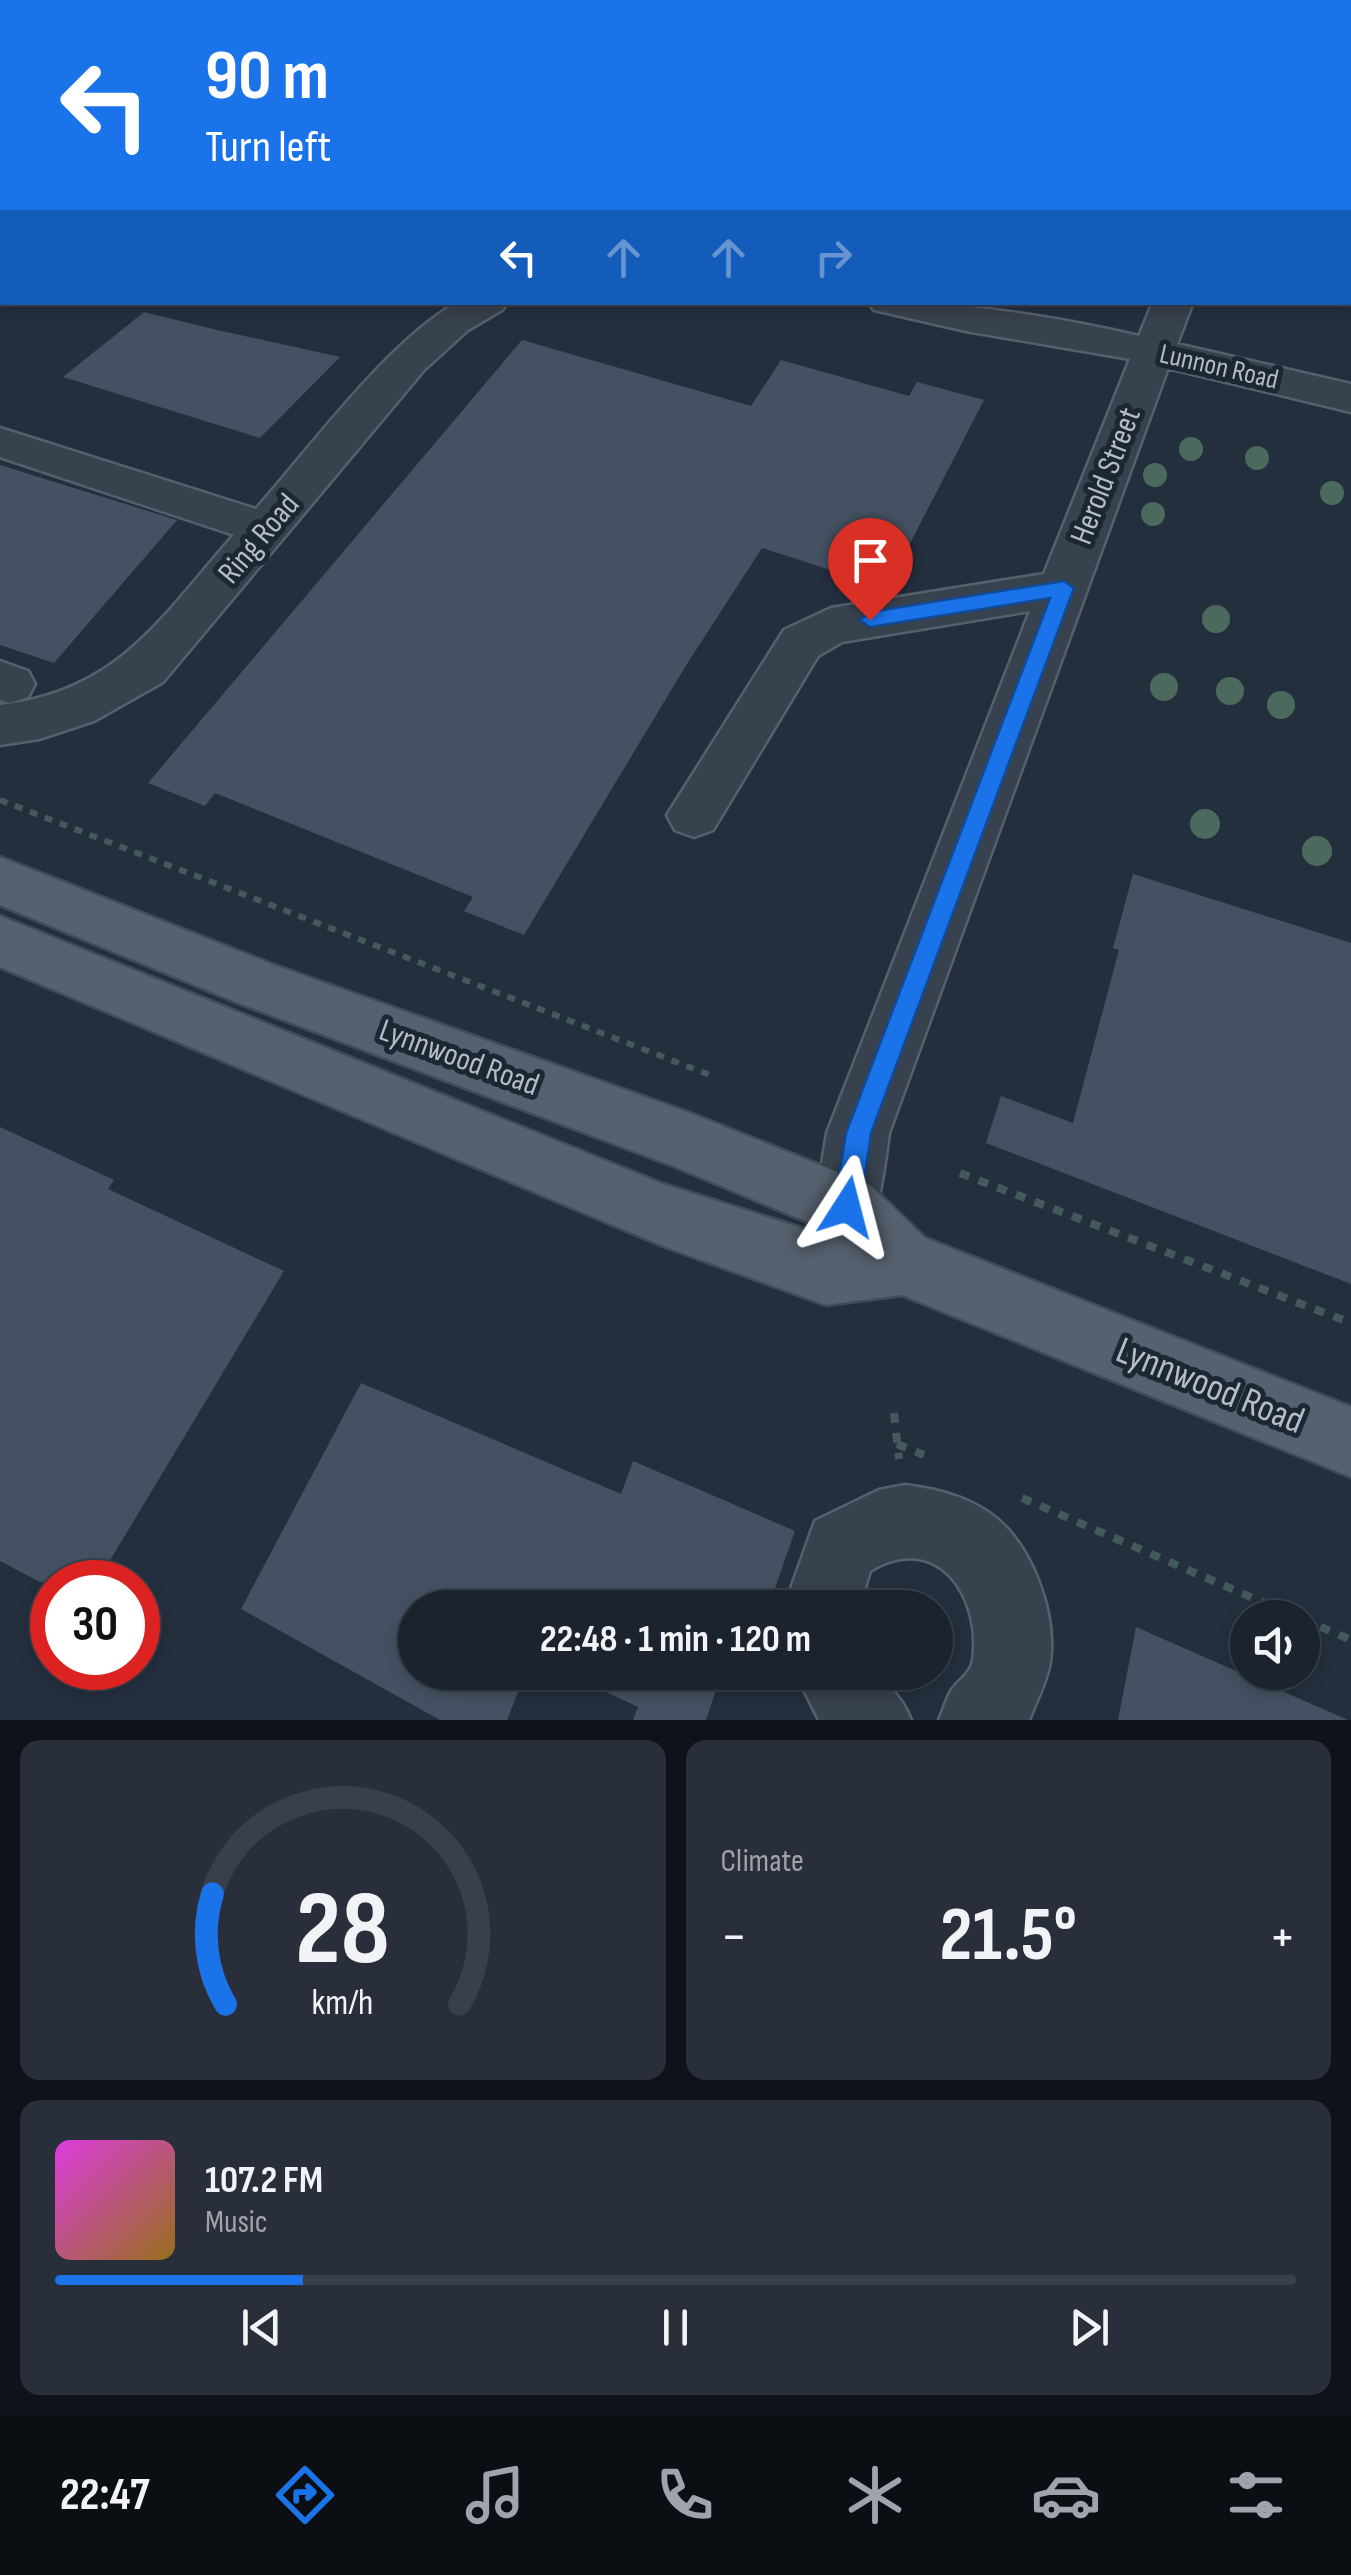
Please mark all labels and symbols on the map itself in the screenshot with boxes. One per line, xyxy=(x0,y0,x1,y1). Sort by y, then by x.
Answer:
street label: Lunnon Road xyxy=(1156,337,1282,397)
street label: Herold Street xyxy=(1062,402,1150,550)
street label: Ring Road xyxy=(210,486,308,592)
pin xyxy=(828,518,913,621)
street label: Lynnwood Road xyxy=(374,1011,544,1105)
position arrow xyxy=(795,1155,899,1259)
street label: Lynnwood Road xyxy=(1110,1328,1310,1444)
speed limit sign: 30 xyxy=(30,1560,160,1690)

